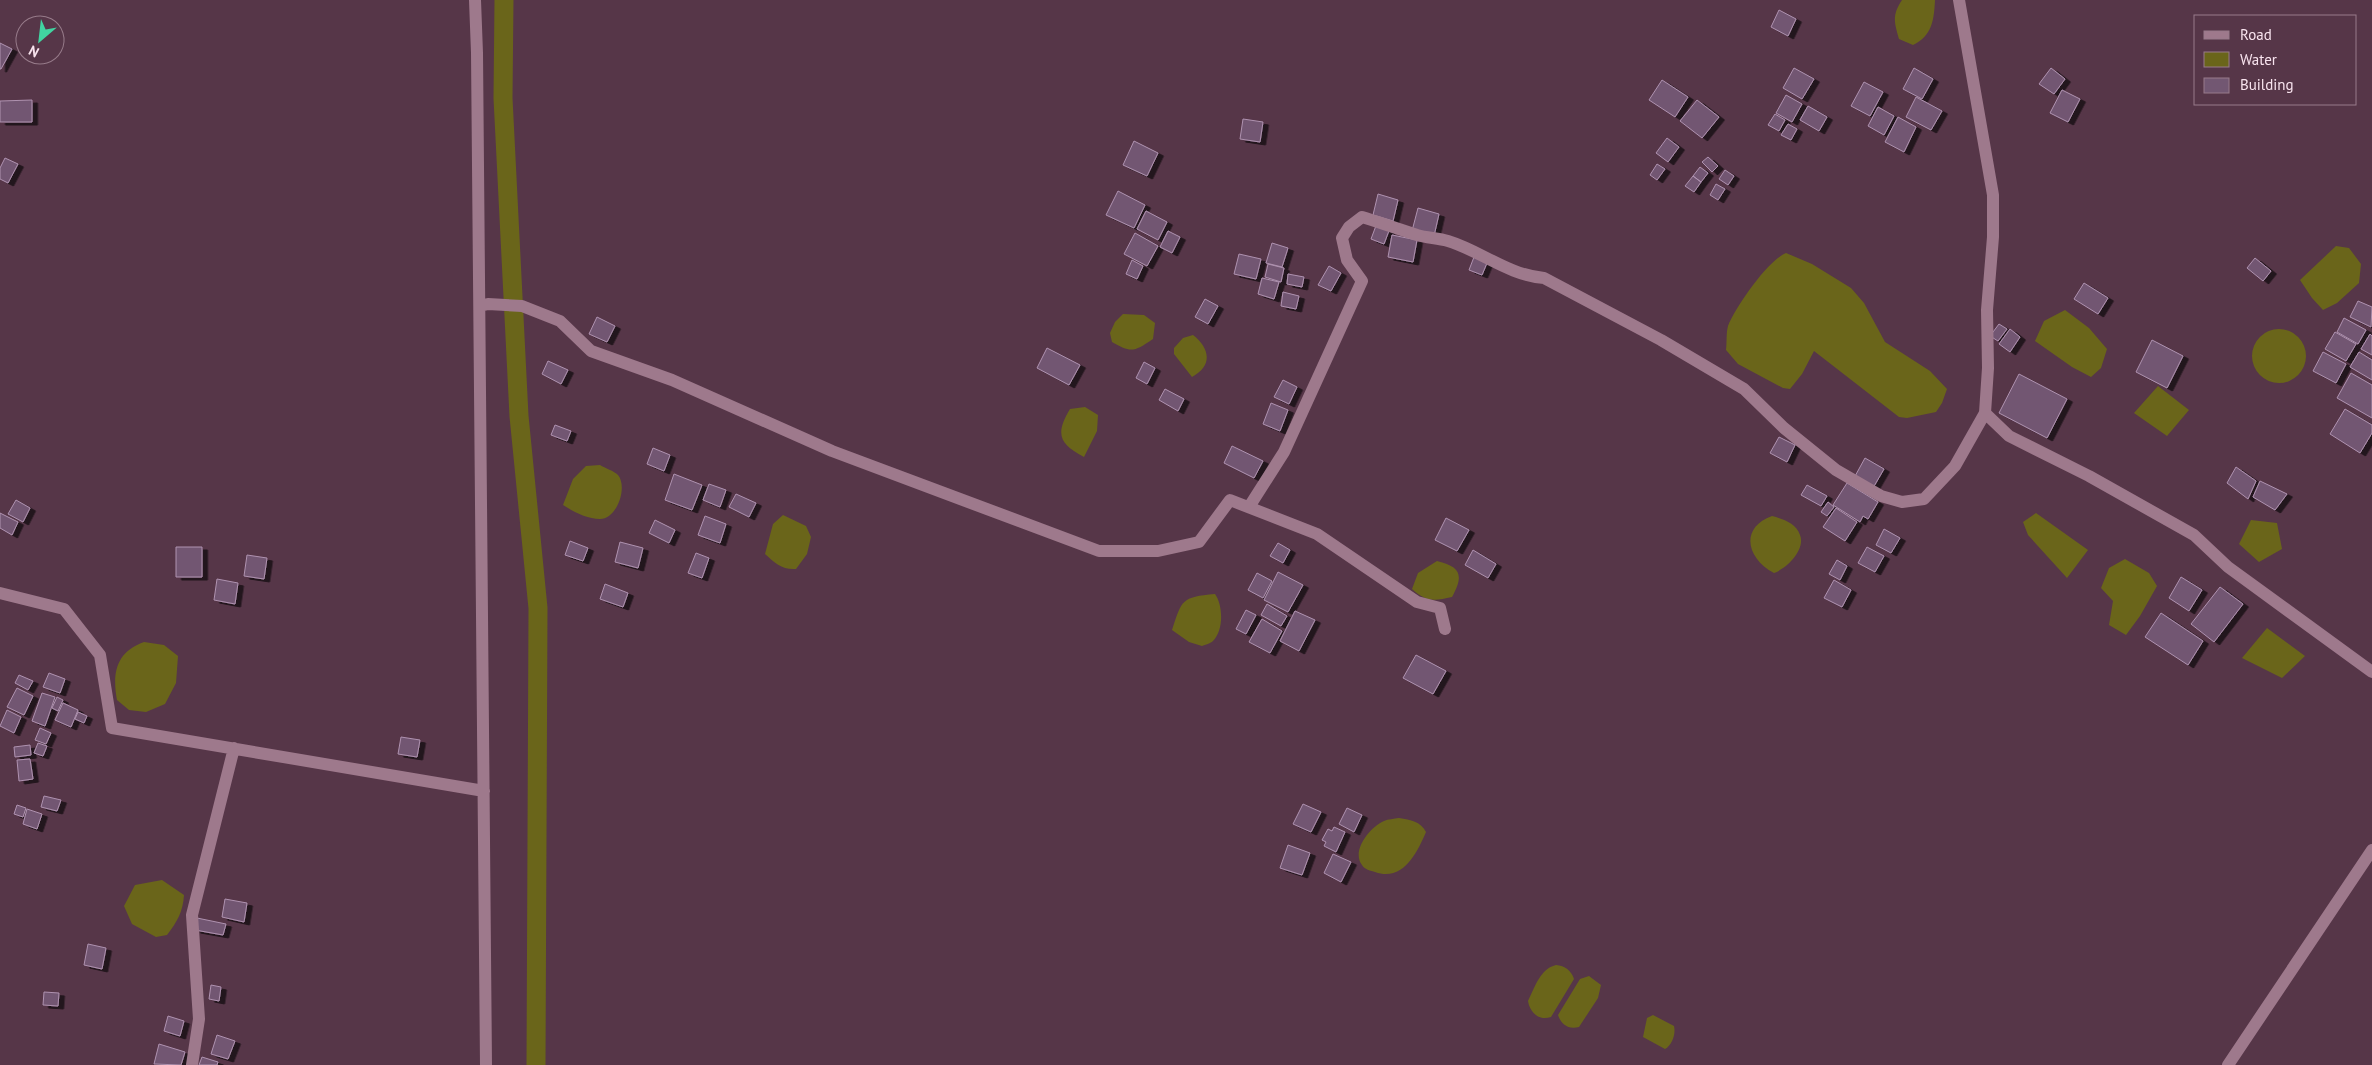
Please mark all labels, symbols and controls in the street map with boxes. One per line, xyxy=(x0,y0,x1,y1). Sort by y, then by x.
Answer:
north arrow xyxy=(15,15,65,65)
legend xyxy=(2194,15,2357,105)
text: Road xyxy=(2240,25,2272,44)
text: N xyxy=(26,41,42,62)
text: Water xyxy=(2240,50,2277,69)
text: Building xyxy=(2240,75,2294,94)

